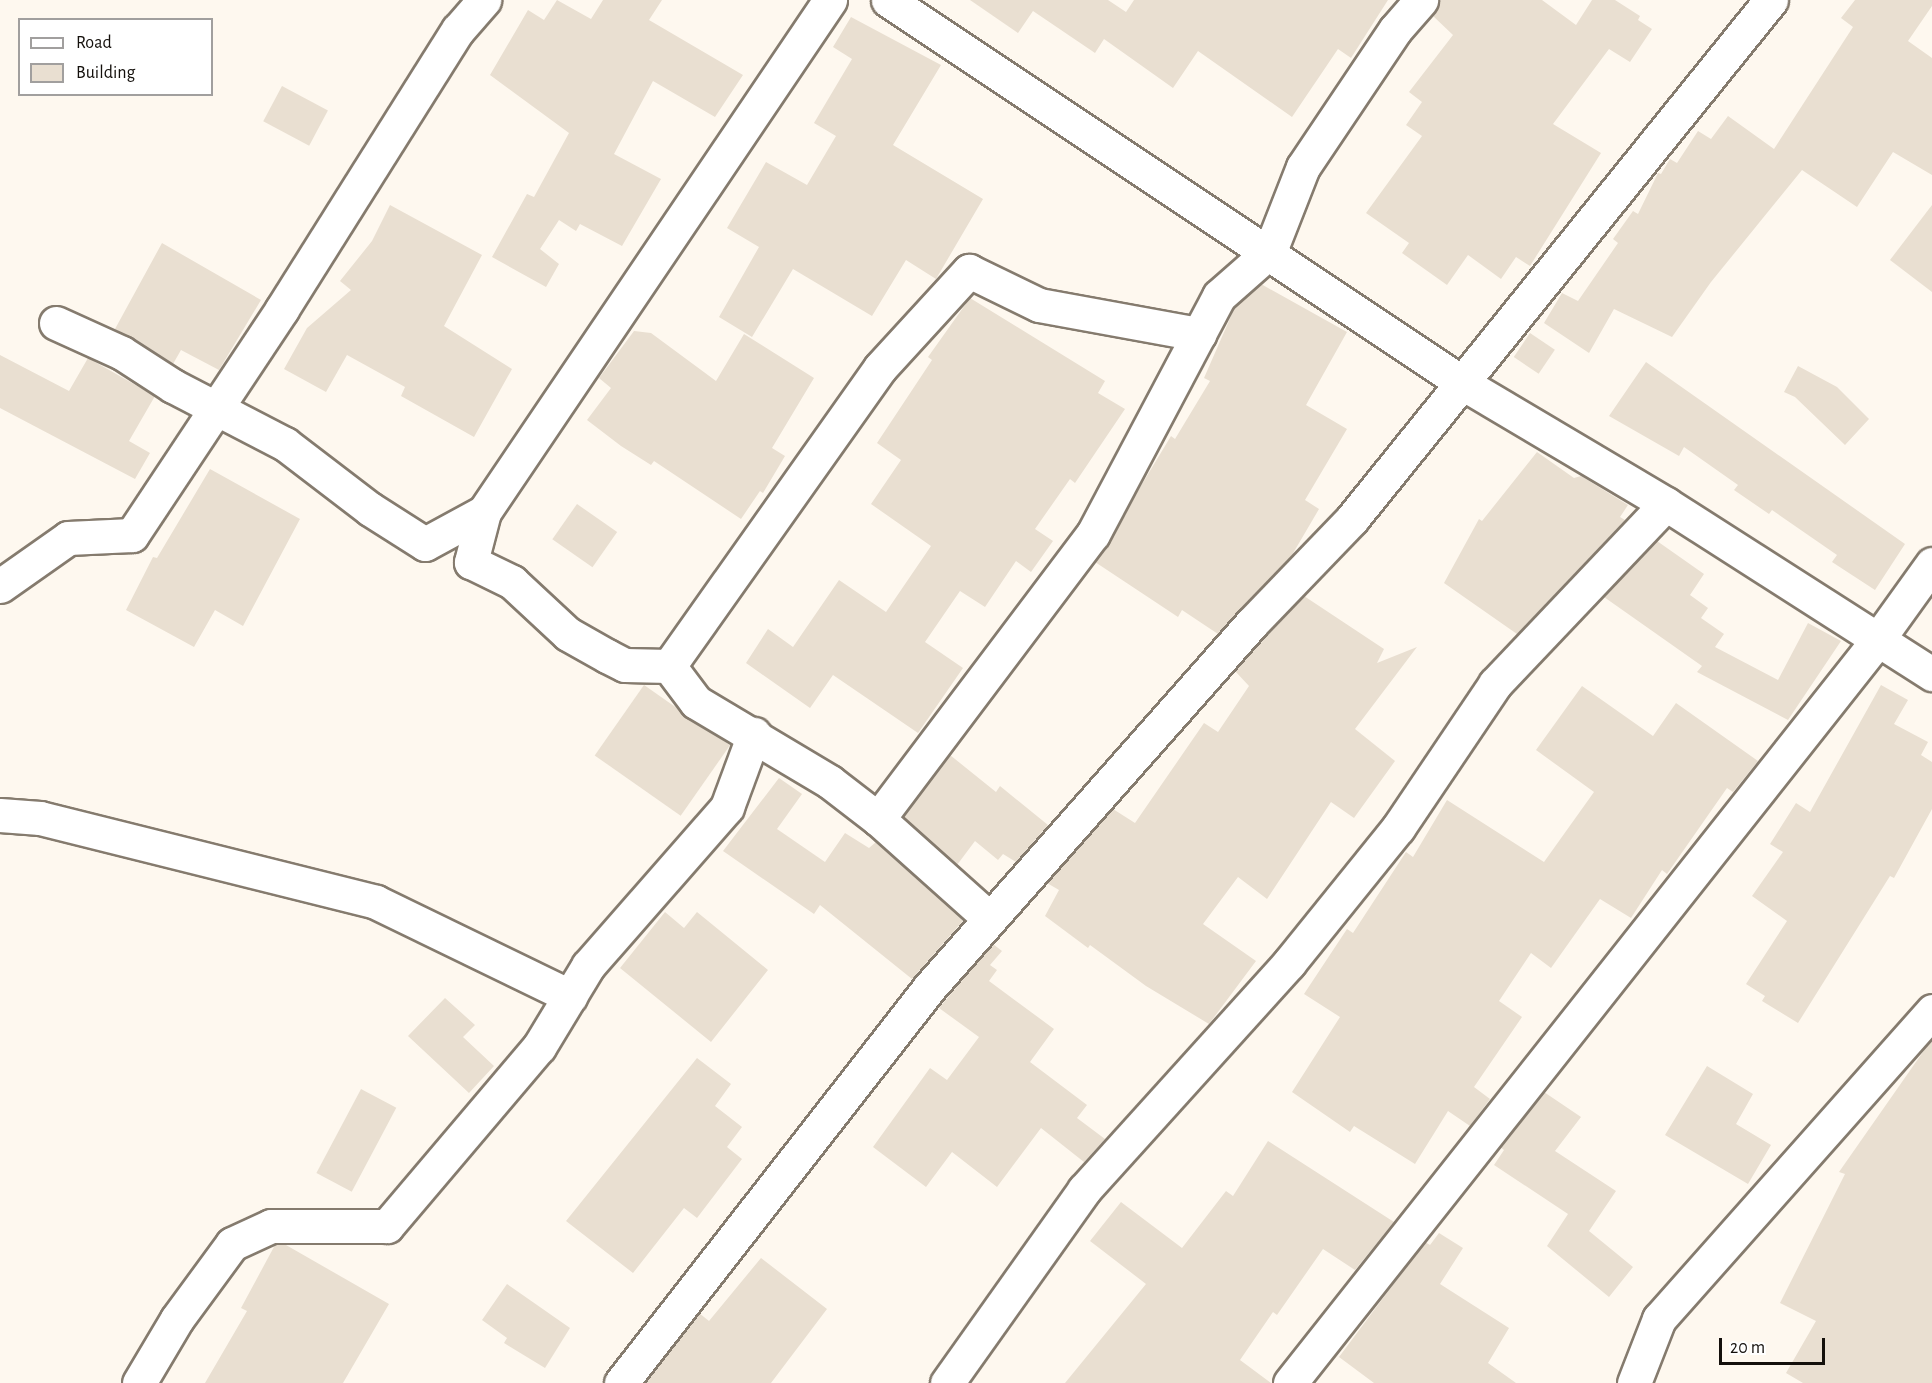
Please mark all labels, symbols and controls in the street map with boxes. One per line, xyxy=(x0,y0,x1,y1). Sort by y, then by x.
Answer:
legend xyxy=(18,18,213,96)
text: Road xyxy=(76,34,112,52)
text: Building xyxy=(76,64,135,82)
scale bar xyxy=(1722,1326,1828,1364)
text: 20 m xyxy=(1730,1339,1765,1357)

